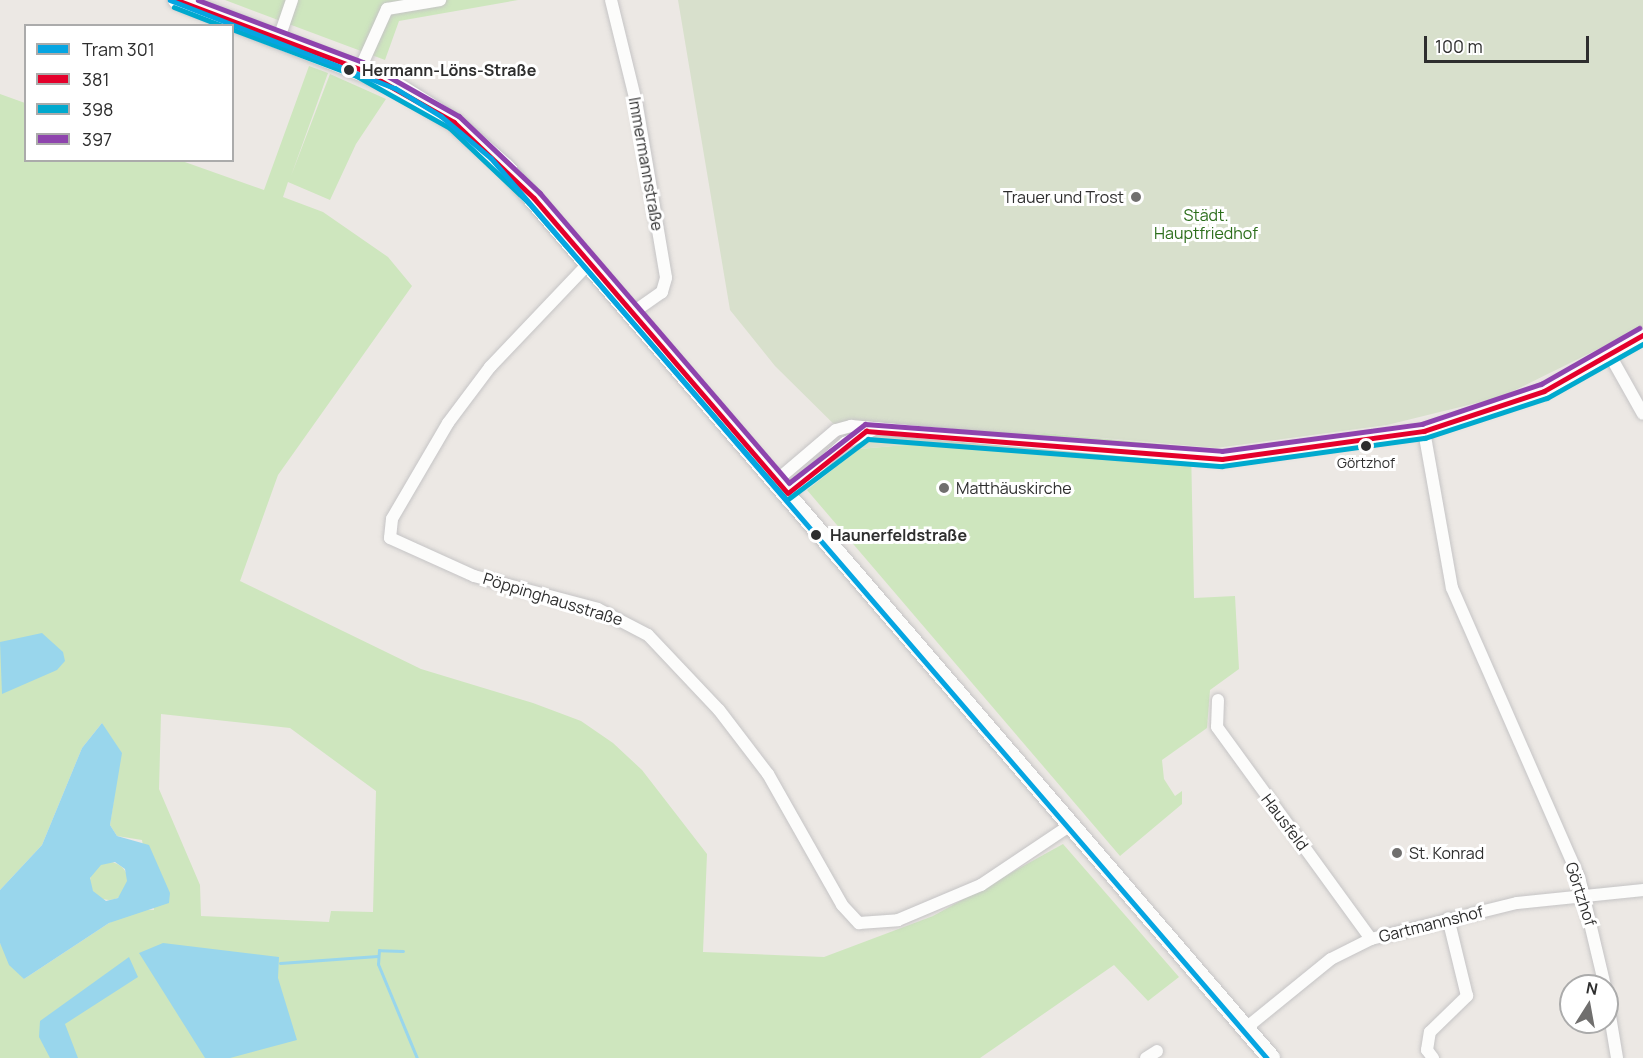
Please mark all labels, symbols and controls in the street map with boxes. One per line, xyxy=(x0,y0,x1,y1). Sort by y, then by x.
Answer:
legend xyxy=(24,24,234,162)
scale bar xyxy=(1427,24,1592,62)
text: 100 m xyxy=(1435,34,1483,58)
text: Tram 301 xyxy=(82,37,155,61)
place label: Hermann-Löns-Straße xyxy=(362,60,536,80)
marker: Hermann-Löns-Straße xyxy=(340,61,358,79)
text: 381 xyxy=(82,67,109,91)
street label: Immermannstraße xyxy=(625,96,667,232)
text: 398 xyxy=(82,97,114,121)
text: 397 xyxy=(82,127,112,151)
place label: Trauer und Trost xyxy=(1003,187,1124,207)
marker: Trauer und Trost xyxy=(1129,190,1143,204)
park label: Städt. Hauptfriedhof xyxy=(1154,205,1258,243)
marker: Görtzhof xyxy=(1360,440,1372,452)
place label: Görtzhof xyxy=(1337,455,1395,471)
place label: Matthäuskirche xyxy=(956,478,1071,498)
marker: Matthäuskirche xyxy=(937,481,951,495)
place label: Haunerfeldstraße xyxy=(830,525,967,545)
marker: Haunerfeldstraße xyxy=(807,526,825,544)
street label: Pöppinghausstraße xyxy=(481,569,625,629)
street label: Hausfeld xyxy=(1258,790,1312,854)
place label: St. Konrad xyxy=(1409,843,1484,863)
marker: St. Konrad xyxy=(1390,846,1404,860)
street label: Görtzhof xyxy=(1562,860,1600,928)
street label: Gartmannshof xyxy=(1377,902,1485,946)
north arrow xyxy=(1559,974,1619,1034)
text: N xyxy=(1584,976,1600,1000)

